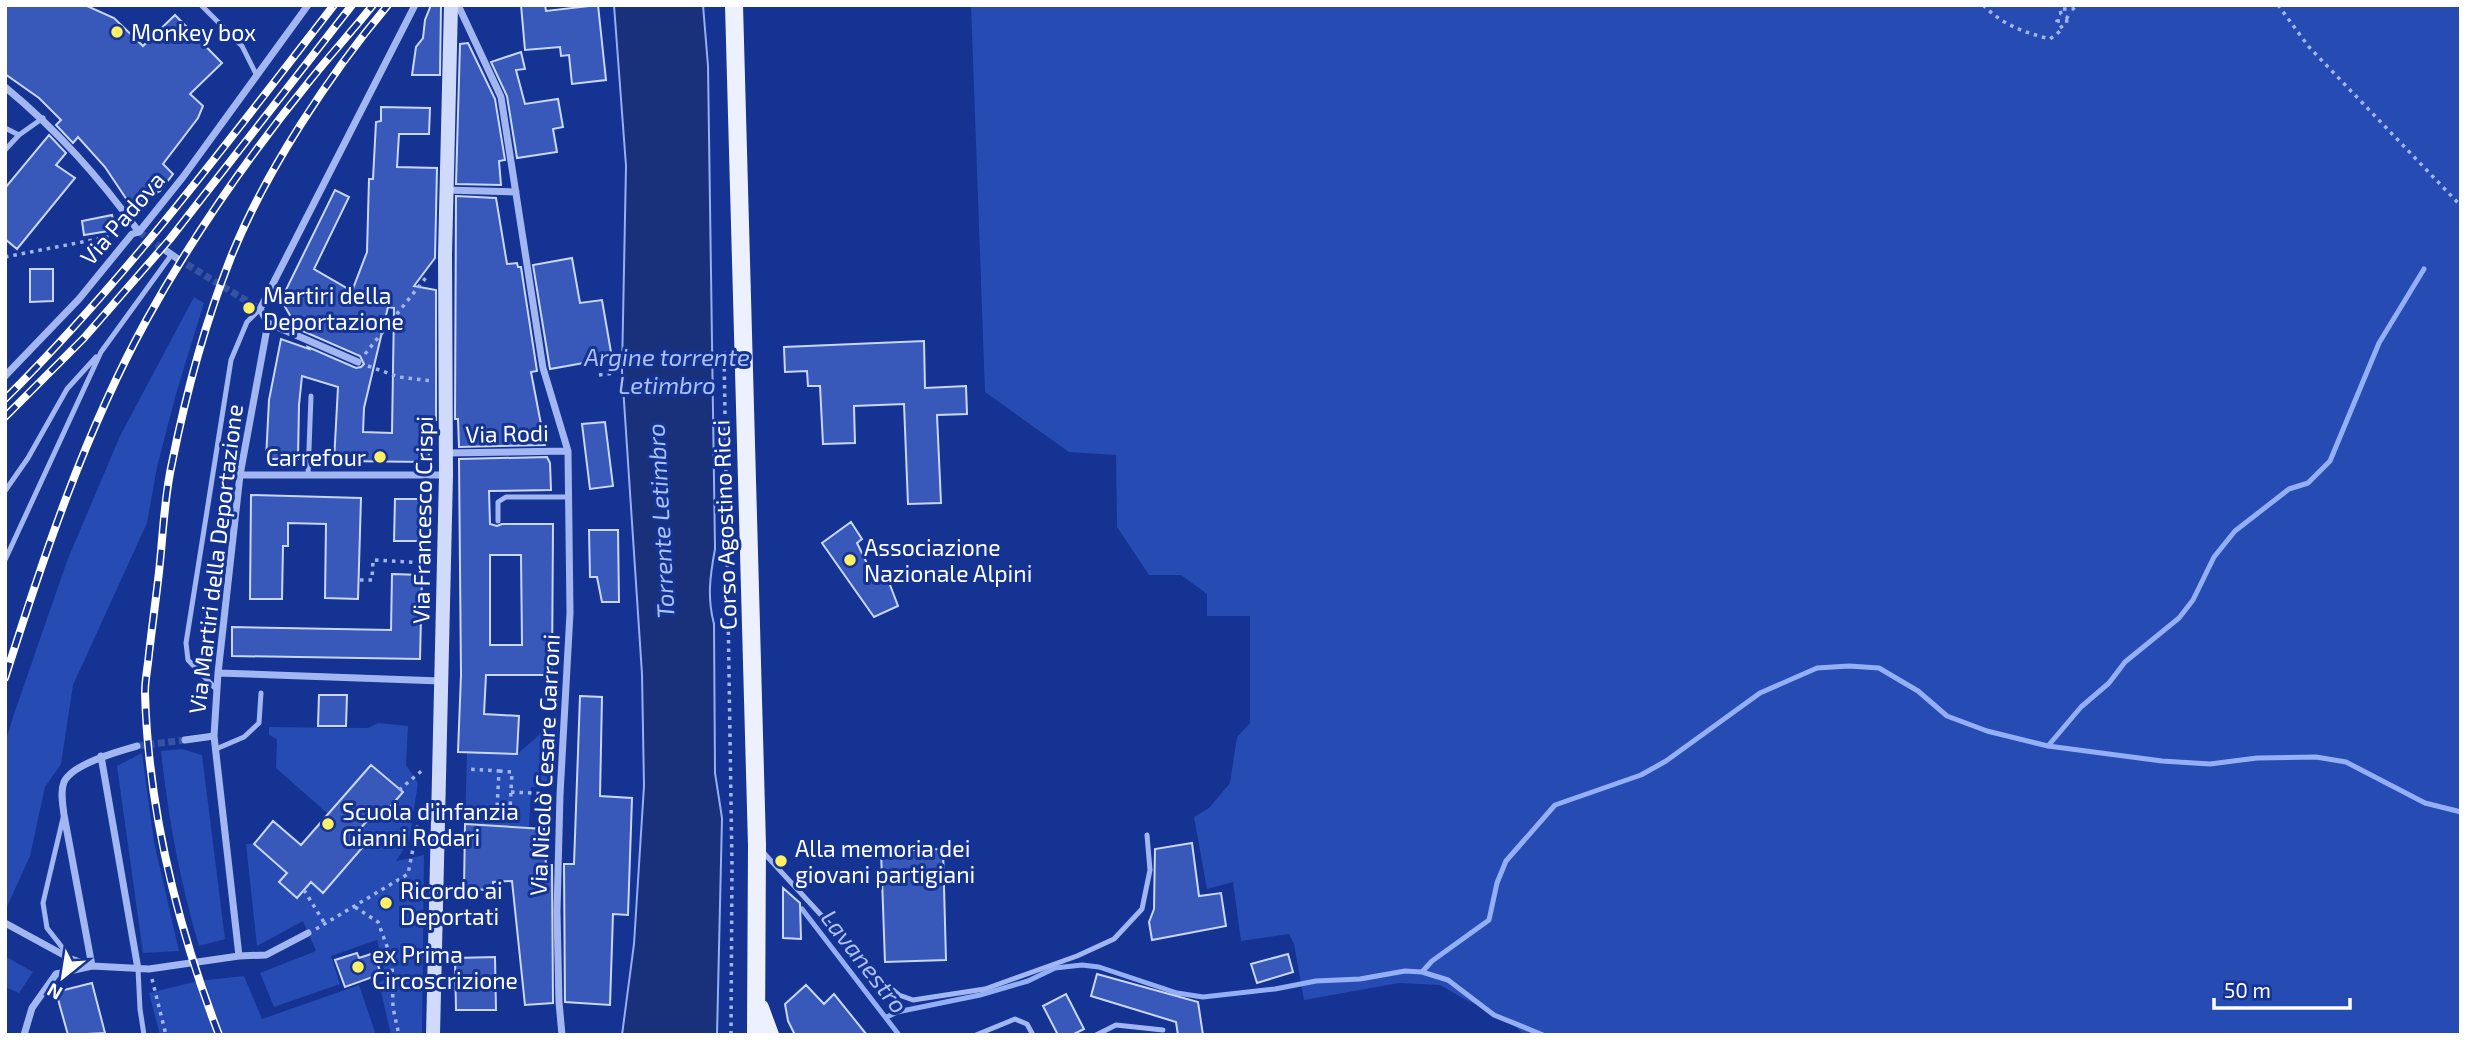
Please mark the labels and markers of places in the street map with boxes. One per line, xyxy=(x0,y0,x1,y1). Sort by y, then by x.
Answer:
place label: Monkey box xyxy=(131,18,256,46)
marker: Monkey box xyxy=(109,24,125,40)
place label: Martiri della Deportazione xyxy=(263,281,404,335)
marker: Martiri della Deportazione xyxy=(241,300,257,316)
place label: Carrefour xyxy=(266,443,366,471)
marker: Carrefour xyxy=(372,449,388,465)
place label: Associazione Nazionale Alpini xyxy=(864,533,1032,587)
marker: Associazione Nazionale Alpini xyxy=(842,552,858,568)
place label: Scuola d'infanzia Gianni Rodari xyxy=(342,797,519,851)
marker: Scuola d'infanzia Gianni Rodari xyxy=(320,816,336,832)
place label: Alla memoria dei giovani partigiani xyxy=(795,834,975,888)
marker: Alla memoria dei giovani partigiani xyxy=(773,853,789,869)
place label: Ricordo ai Deportati xyxy=(400,876,503,930)
marker: Ricordo ai Deportati xyxy=(378,895,394,911)
place label: ex Prima Circoscrizione xyxy=(372,940,518,994)
marker: ex Prima Circoscrizione xyxy=(350,959,366,975)

